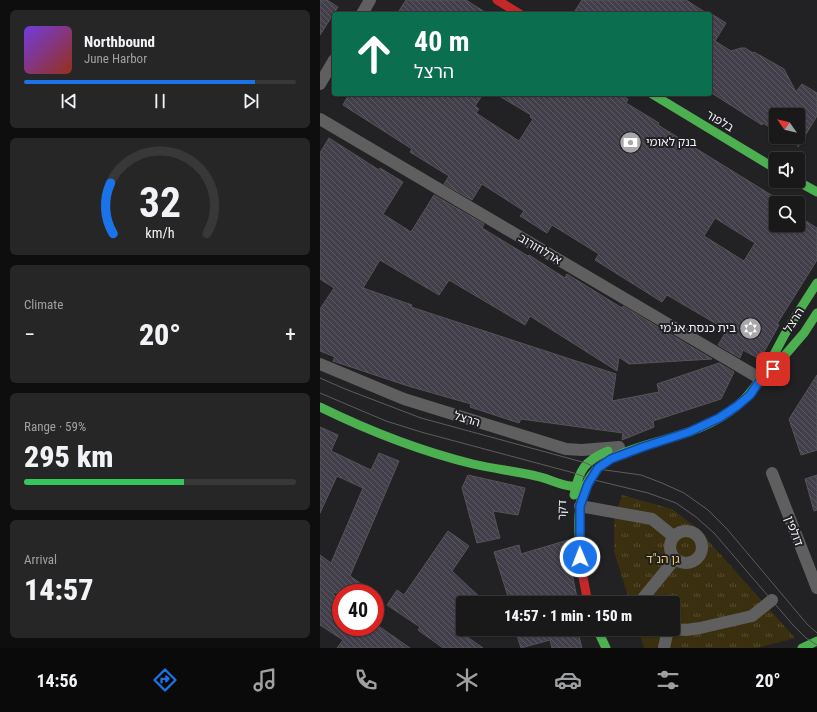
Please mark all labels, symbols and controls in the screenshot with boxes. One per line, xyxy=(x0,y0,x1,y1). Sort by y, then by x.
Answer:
text: 40 m xyxy=(414,25,470,58)
icon: ahead xyxy=(348,28,400,80)
text: Northbound xyxy=(84,33,155,51)
text: June Harbor xyxy=(84,51,147,66)
text: הרצל xyxy=(414,61,454,82)
icon: previous xyxy=(58,90,80,112)
icon: pause xyxy=(149,90,171,112)
icon: next xyxy=(240,90,262,112)
street label: בלפור xyxy=(704,107,737,135)
north arrow xyxy=(769,108,805,144)
map controls xyxy=(769,108,805,232)
bank icon: בנק לאומי xyxy=(618,129,644,155)
place label: בנק לאומי xyxy=(646,135,697,149)
button: sound xyxy=(769,152,805,188)
text: 32 xyxy=(139,178,181,227)
button: search xyxy=(769,196,805,232)
text: km/h xyxy=(145,225,175,241)
street label: ארלוזורוב xyxy=(516,231,564,268)
text: Climate xyxy=(24,297,63,312)
street label: הרצל xyxy=(781,305,807,335)
synagogue icon: בית כנסת אג'מי xyxy=(738,315,764,341)
text: 20° xyxy=(139,317,181,352)
place label: בית כנסת אג'מי xyxy=(660,321,736,335)
text: − xyxy=(24,322,35,347)
text: + xyxy=(285,322,296,347)
pin xyxy=(756,352,790,386)
icon: arrive xyxy=(762,358,784,380)
street label: הרצל xyxy=(452,408,482,430)
text: Range · 59% xyxy=(24,419,86,434)
text: 295 km xyxy=(24,439,113,474)
street label: דקר xyxy=(555,499,569,520)
street label: דולפין xyxy=(782,514,806,548)
position arrow xyxy=(559,536,601,578)
text: Arrival xyxy=(24,552,57,567)
park label: גן הנ"ד xyxy=(646,552,680,566)
text: 14:57 xyxy=(24,572,93,607)
speed limit sign: 40 xyxy=(332,584,384,636)
text: 14:57 · 1 min · 150 m xyxy=(504,607,632,625)
icon: directions xyxy=(151,666,179,694)
icon: music xyxy=(251,666,279,694)
icon: phone xyxy=(352,666,380,694)
icon: climate xyxy=(453,666,481,694)
icon: car xyxy=(554,666,582,694)
icon: filters xyxy=(654,666,682,694)
text: 14:56 xyxy=(36,670,78,691)
text: 20° xyxy=(755,670,780,691)

